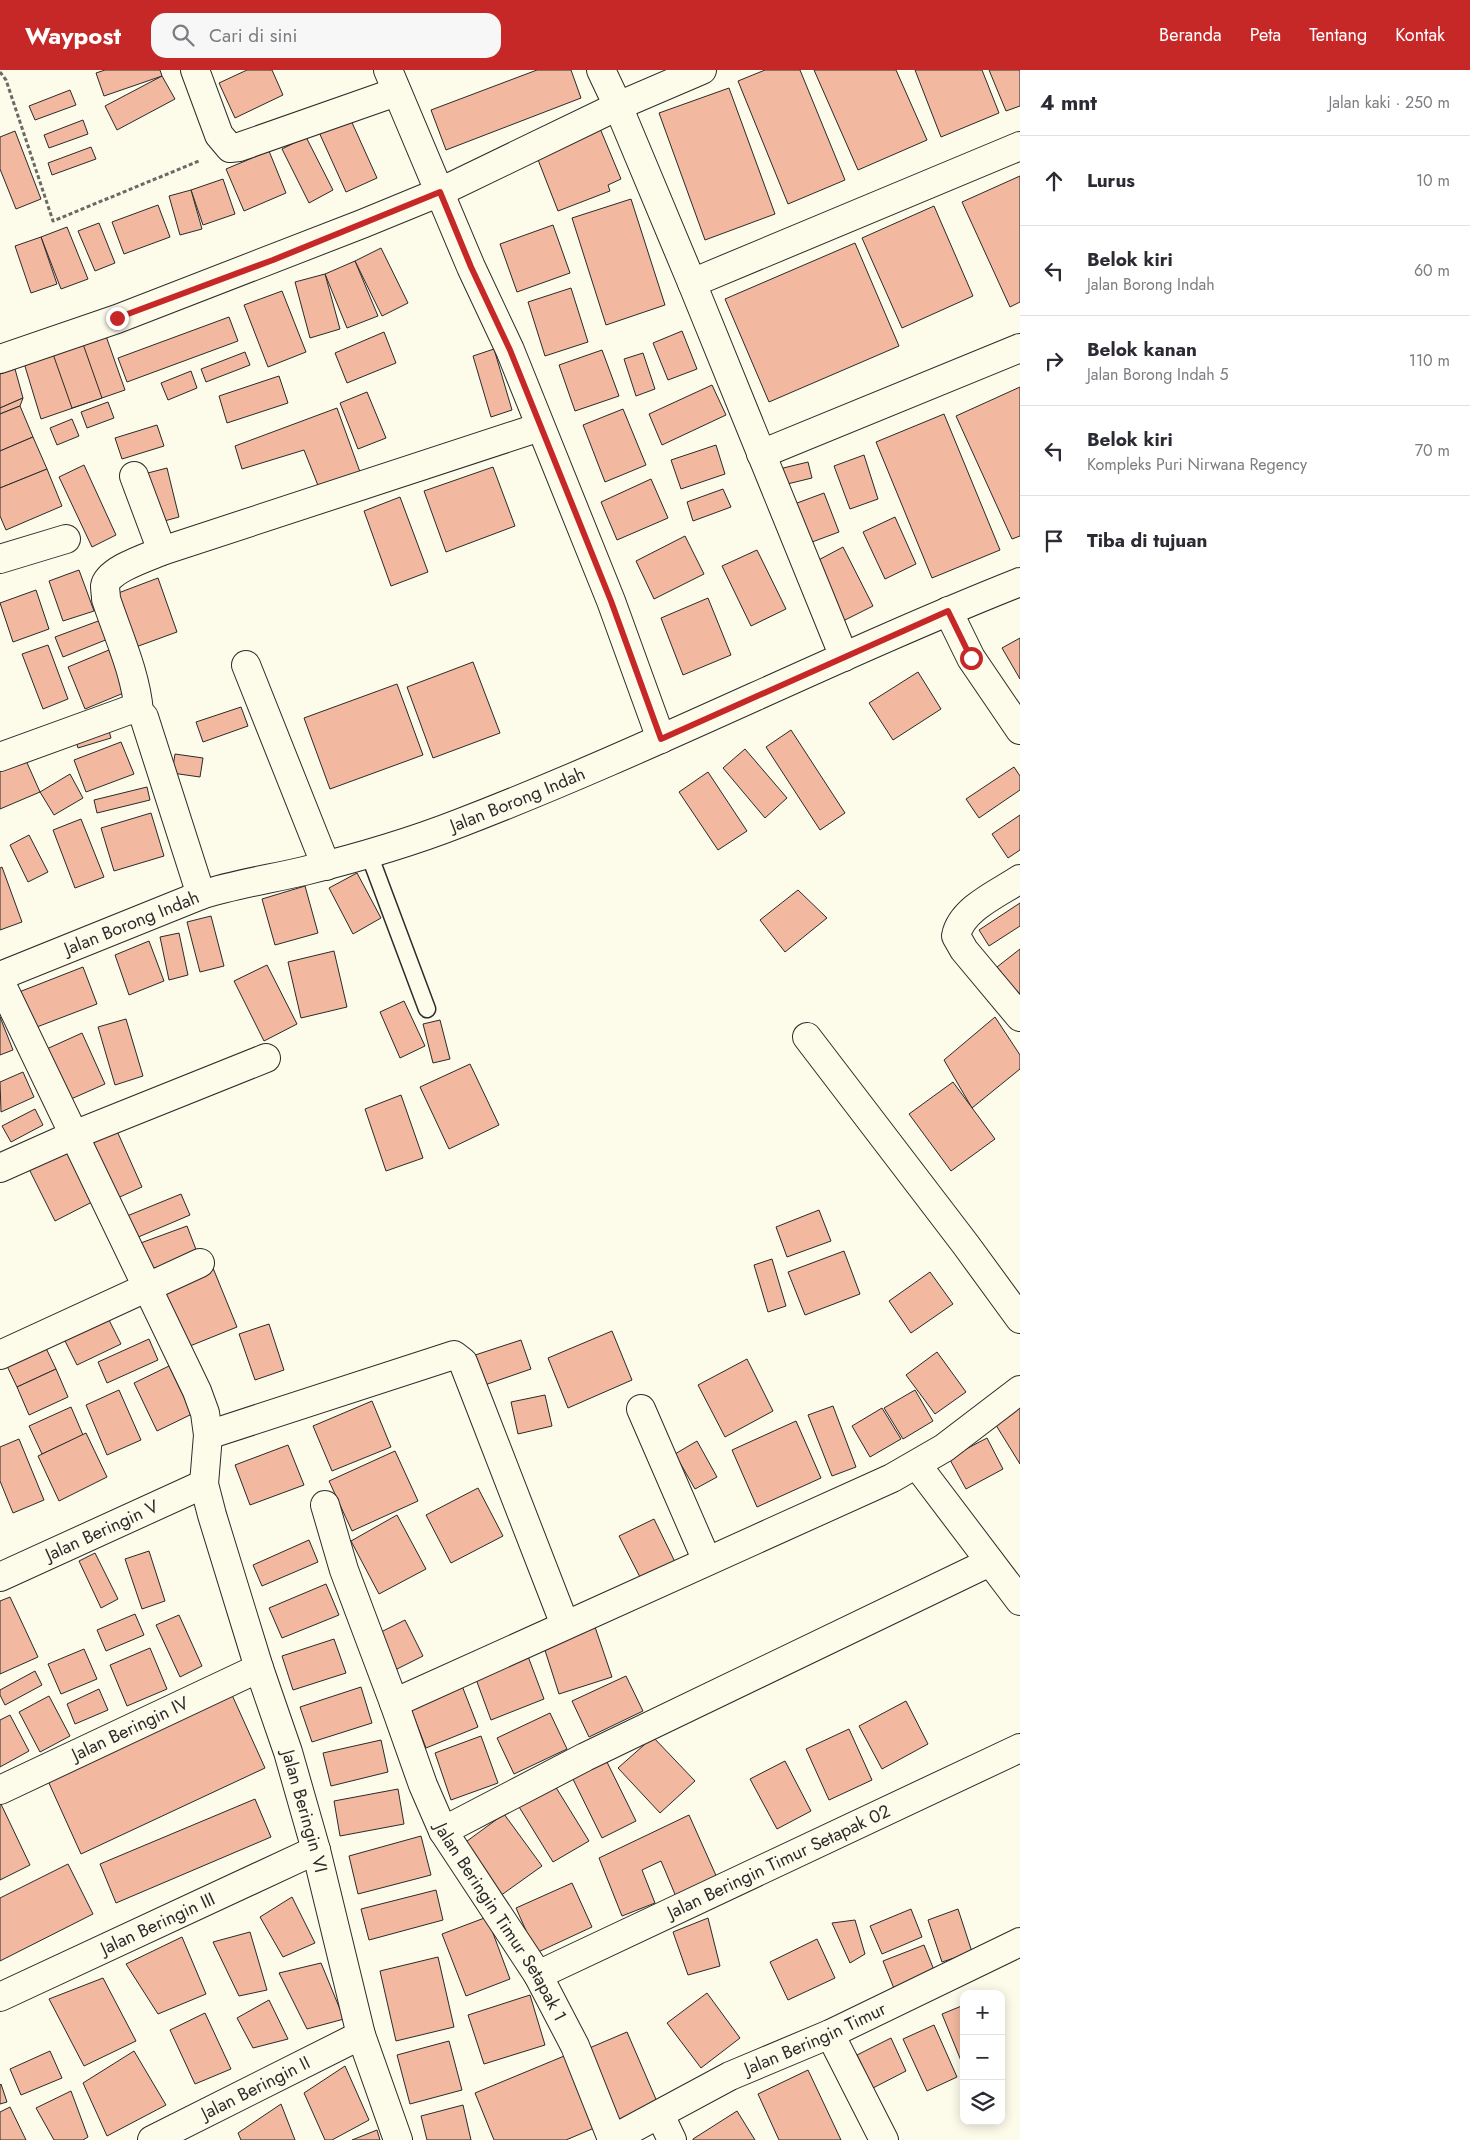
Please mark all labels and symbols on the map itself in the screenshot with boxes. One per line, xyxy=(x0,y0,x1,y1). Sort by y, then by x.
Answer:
route end xyxy=(106,307,129,330)
route start xyxy=(960,647,983,670)
street label: Jalan Borong Indah xyxy=(444,760,589,839)
street label: Jalan Borong Indah xyxy=(58,884,203,963)
street label: Jalan Beringin V xyxy=(39,1493,163,1569)
street label: Jalan Beringin IV xyxy=(66,1690,193,1768)
street label: Jalan Beringin VI xyxy=(274,1745,334,1875)
street label: Jalan Beringin Timur Setapak 02 xyxy=(661,1798,894,1926)
street label: Jalan Beringin Timur Setapak 1 xyxy=(427,1817,573,2026)
street label: Jalan Beringin III xyxy=(95,1886,219,1962)
street label: Jalan Beringin Timur xyxy=(738,1995,891,2082)
street label: Jalan Beringin II xyxy=(195,2050,315,2127)

